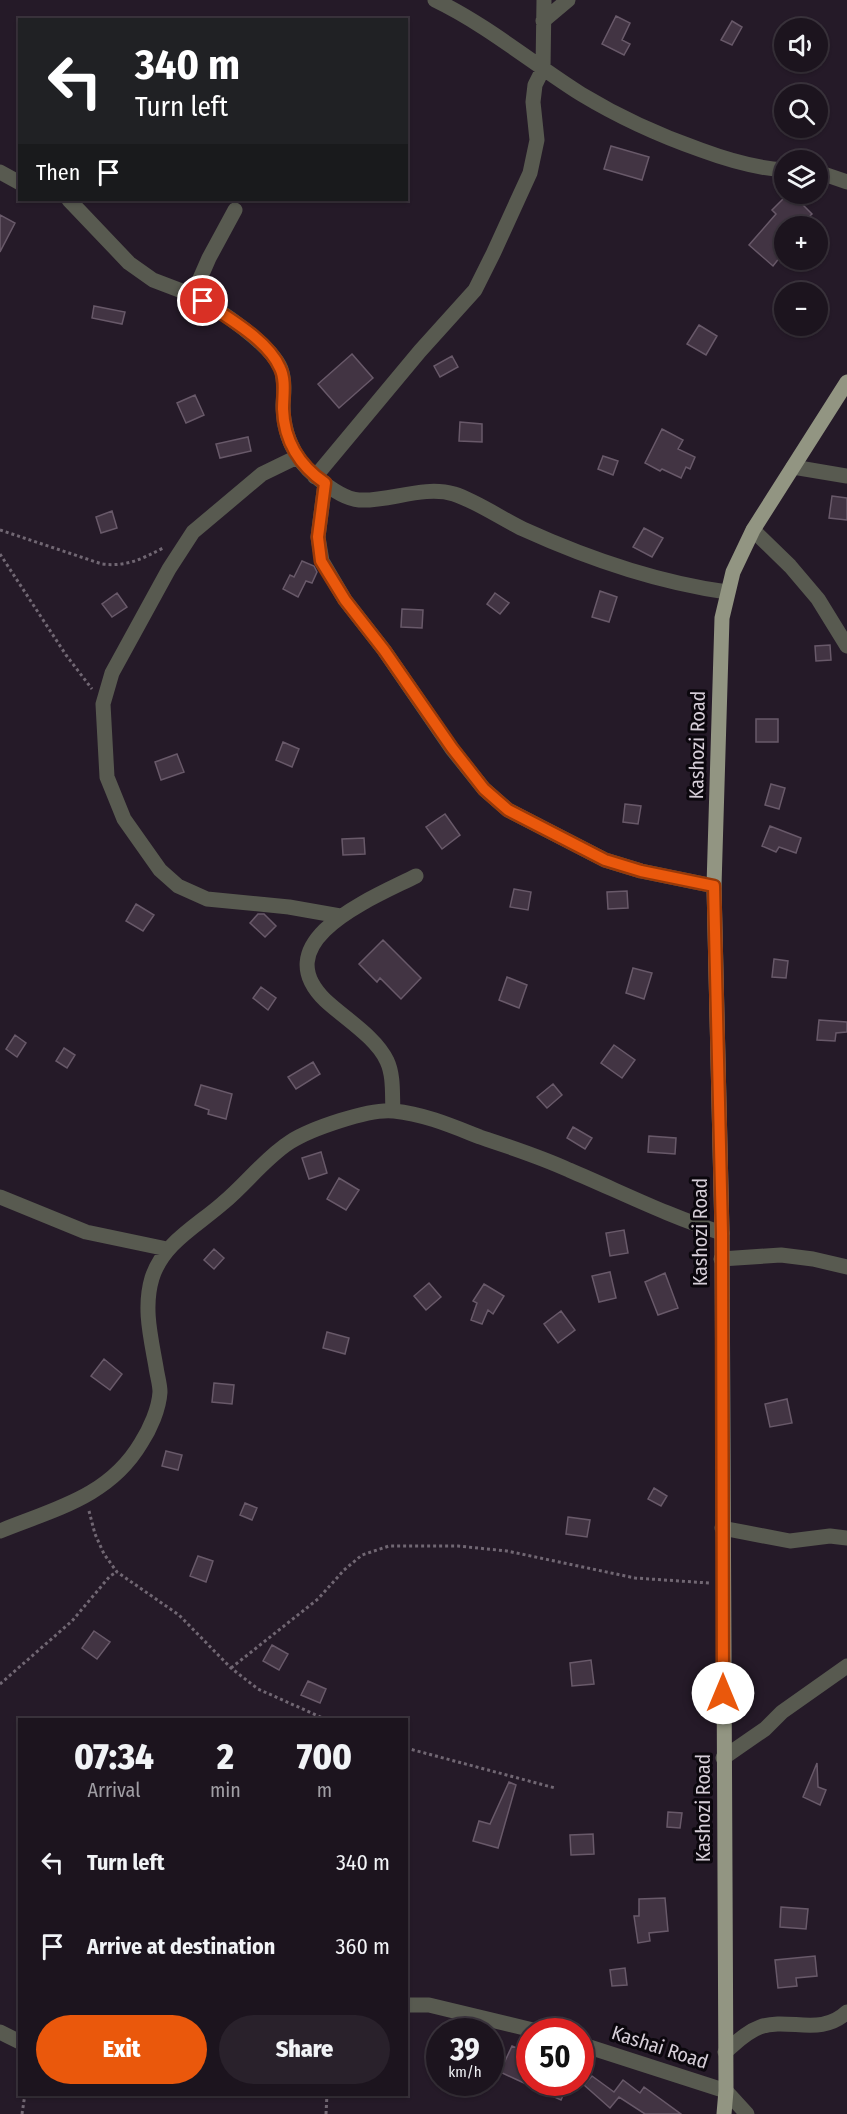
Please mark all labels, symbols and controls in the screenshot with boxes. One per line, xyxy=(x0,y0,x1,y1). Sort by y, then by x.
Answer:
map controls xyxy=(774,18,828,336)
button: sound xyxy=(774,18,828,72)
text: 340 m xyxy=(135,40,240,90)
icon: left xyxy=(36,42,114,120)
button: search xyxy=(774,84,828,138)
text: Turn left xyxy=(135,91,228,123)
button: layers xyxy=(774,150,828,204)
icon: arrive xyxy=(92,156,125,189)
text: Then xyxy=(36,159,80,186)
button: + xyxy=(774,216,828,270)
pin xyxy=(177,275,228,326)
button: − xyxy=(774,282,828,336)
icon: arrive xyxy=(186,284,219,317)
street label: Kashozi Road xyxy=(684,690,710,800)
street label: Kashozi Road xyxy=(688,1178,712,1286)
position arrow xyxy=(691,1661,755,1725)
text: 07:34 xyxy=(74,1735,154,1779)
text: 2 xyxy=(217,1735,234,1779)
text: 700 xyxy=(297,1735,352,1779)
street label: Kashozi Road xyxy=(691,1754,715,1862)
text: Arrival xyxy=(87,1778,140,1802)
text: min xyxy=(210,1778,241,1802)
text: m xyxy=(317,1778,332,1802)
icon: left xyxy=(36,1846,69,1879)
text: Turn left xyxy=(87,1849,165,1876)
text: 340 m xyxy=(336,1849,390,1876)
icon: arrive xyxy=(36,1930,69,1963)
text: Arrive at destination xyxy=(87,1933,275,1960)
text: 360 m xyxy=(336,1933,390,1960)
button: Exit xyxy=(36,2015,207,2084)
button: Share xyxy=(219,2015,390,2084)
speed limit sign: 50 xyxy=(516,2018,594,2096)
street label: Kashai Road xyxy=(609,2020,711,2074)
text: 39 xyxy=(450,2032,480,2068)
text: km/h xyxy=(448,2063,482,2081)

